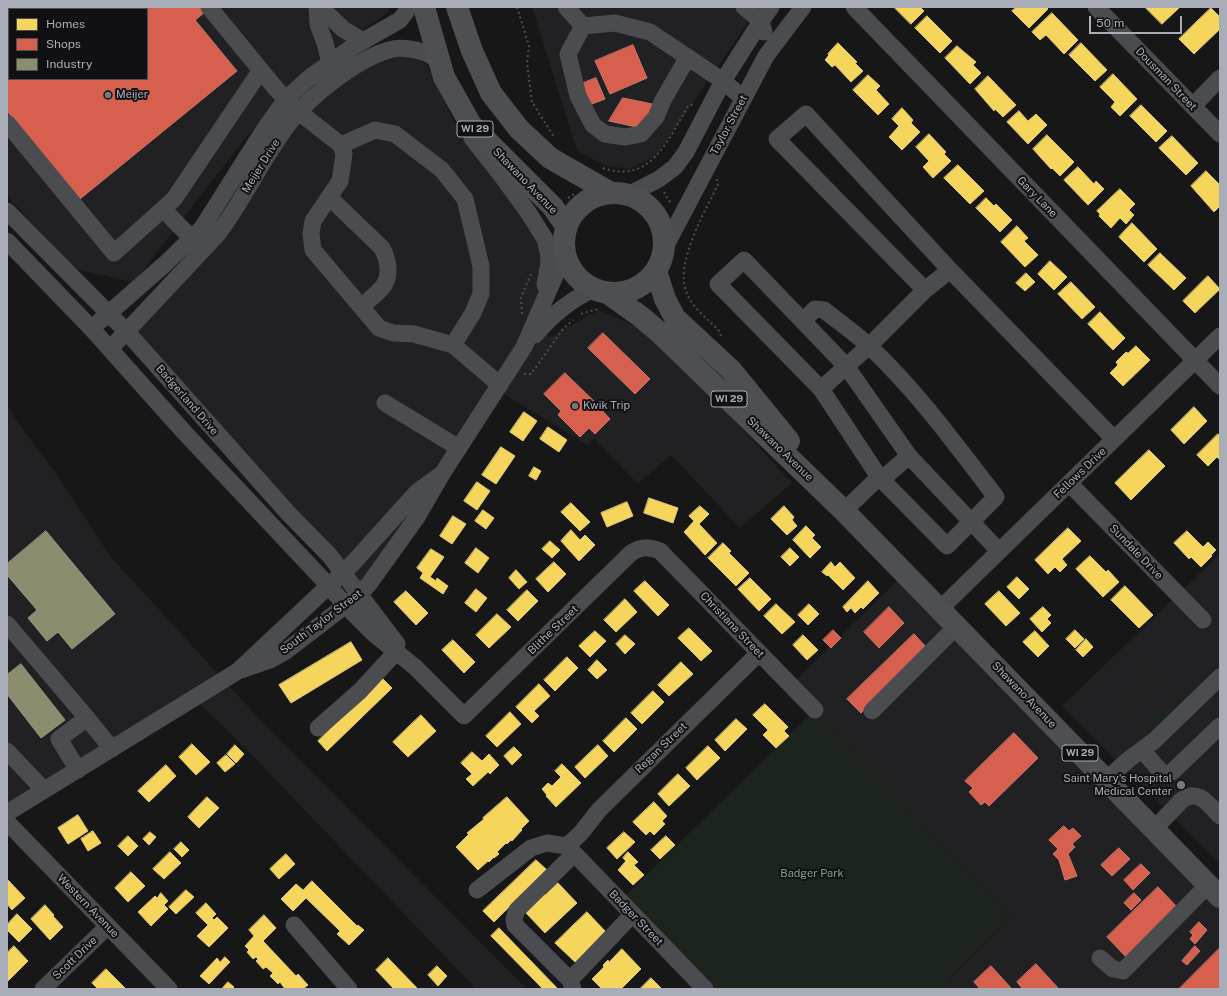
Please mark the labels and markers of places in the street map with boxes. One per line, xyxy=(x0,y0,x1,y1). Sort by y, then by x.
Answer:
place label: Meijer xyxy=(116,88,148,102)
marker: Meijer xyxy=(103,90,113,100)
place label: Kwik Trip xyxy=(583,399,630,413)
marker: Kwik Trip xyxy=(570,401,580,411)
place label: Saint Mary's Hospital Medical Center xyxy=(1063,772,1172,798)
marker: Saint Mary's Hospital Medical Center xyxy=(1175,779,1187,791)

